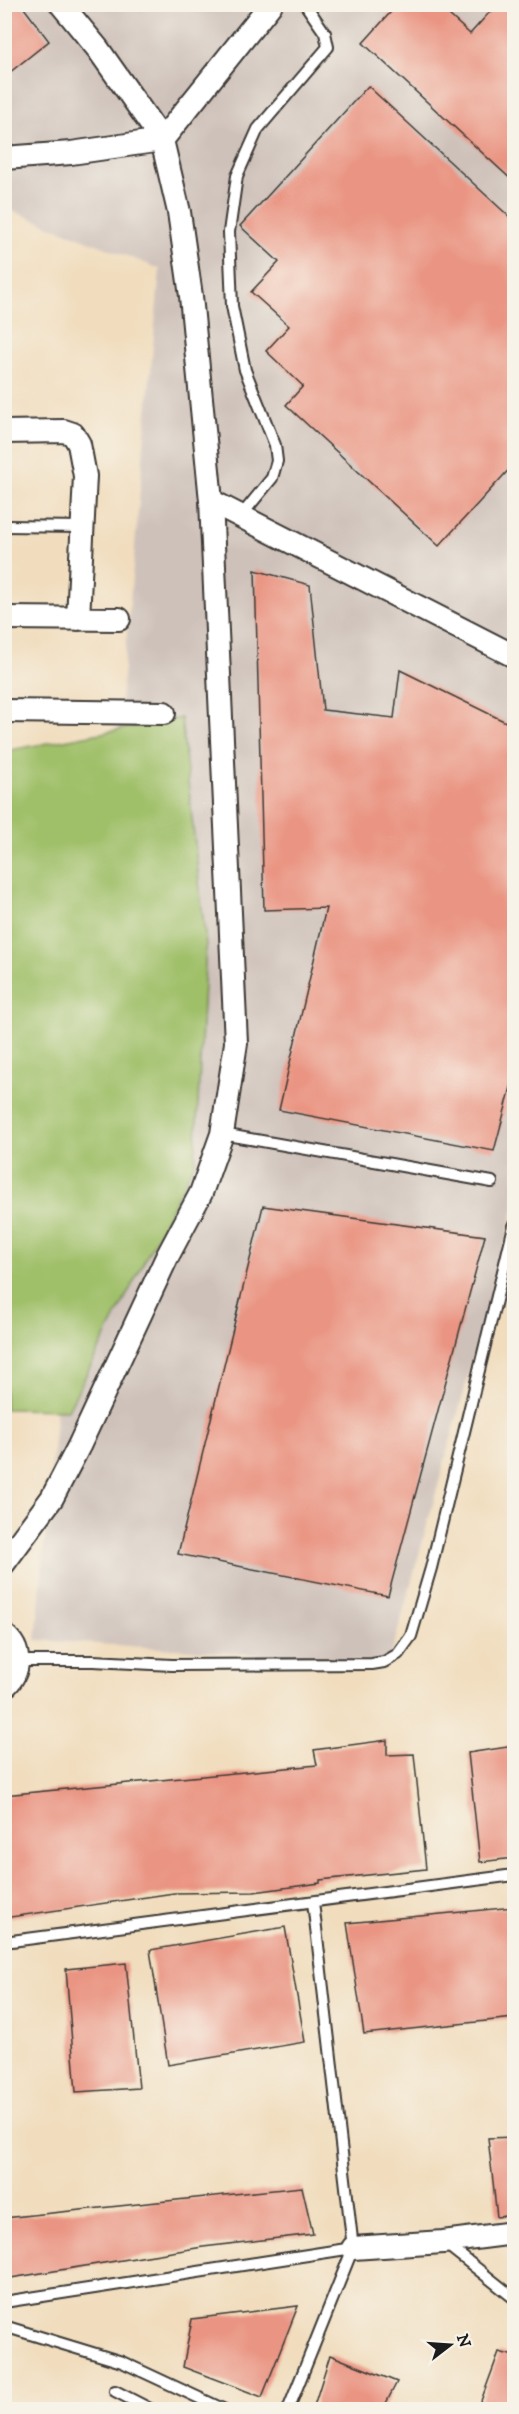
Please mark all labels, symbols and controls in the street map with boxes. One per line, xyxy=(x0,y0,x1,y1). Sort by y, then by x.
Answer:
north arrow xyxy=(420,2315,480,2375)
text: N xyxy=(452,2332,475,2350)

